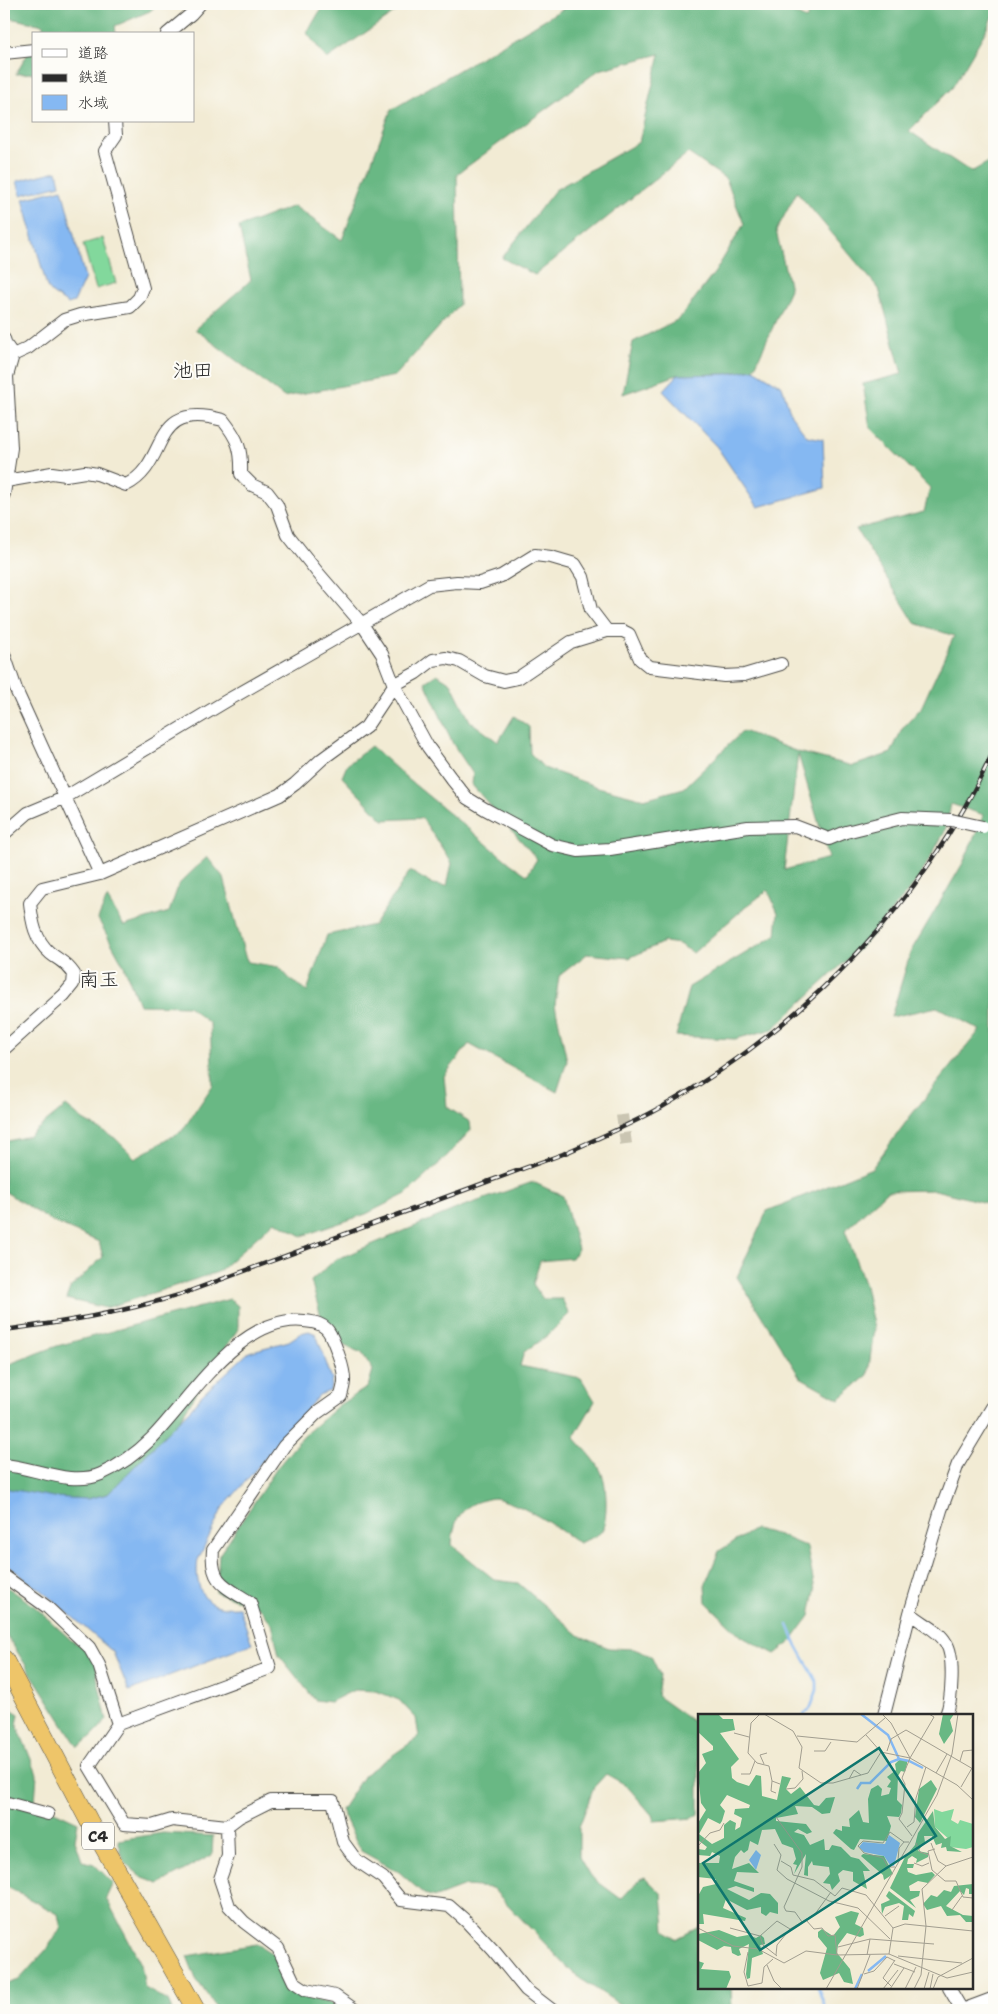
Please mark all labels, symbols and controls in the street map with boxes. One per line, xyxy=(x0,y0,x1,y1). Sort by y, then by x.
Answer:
legend xyxy=(32,32,195,122)
text: 道路 xyxy=(78,43,108,63)
text: 鉄道 xyxy=(78,67,108,87)
text: 水域 xyxy=(78,93,108,113)
district label: 池田 xyxy=(173,357,213,383)
district label: 南玉 xyxy=(79,966,119,992)
inset map xyxy=(698,1714,973,1989)
road number: C4 xyxy=(82,1822,114,1850)

